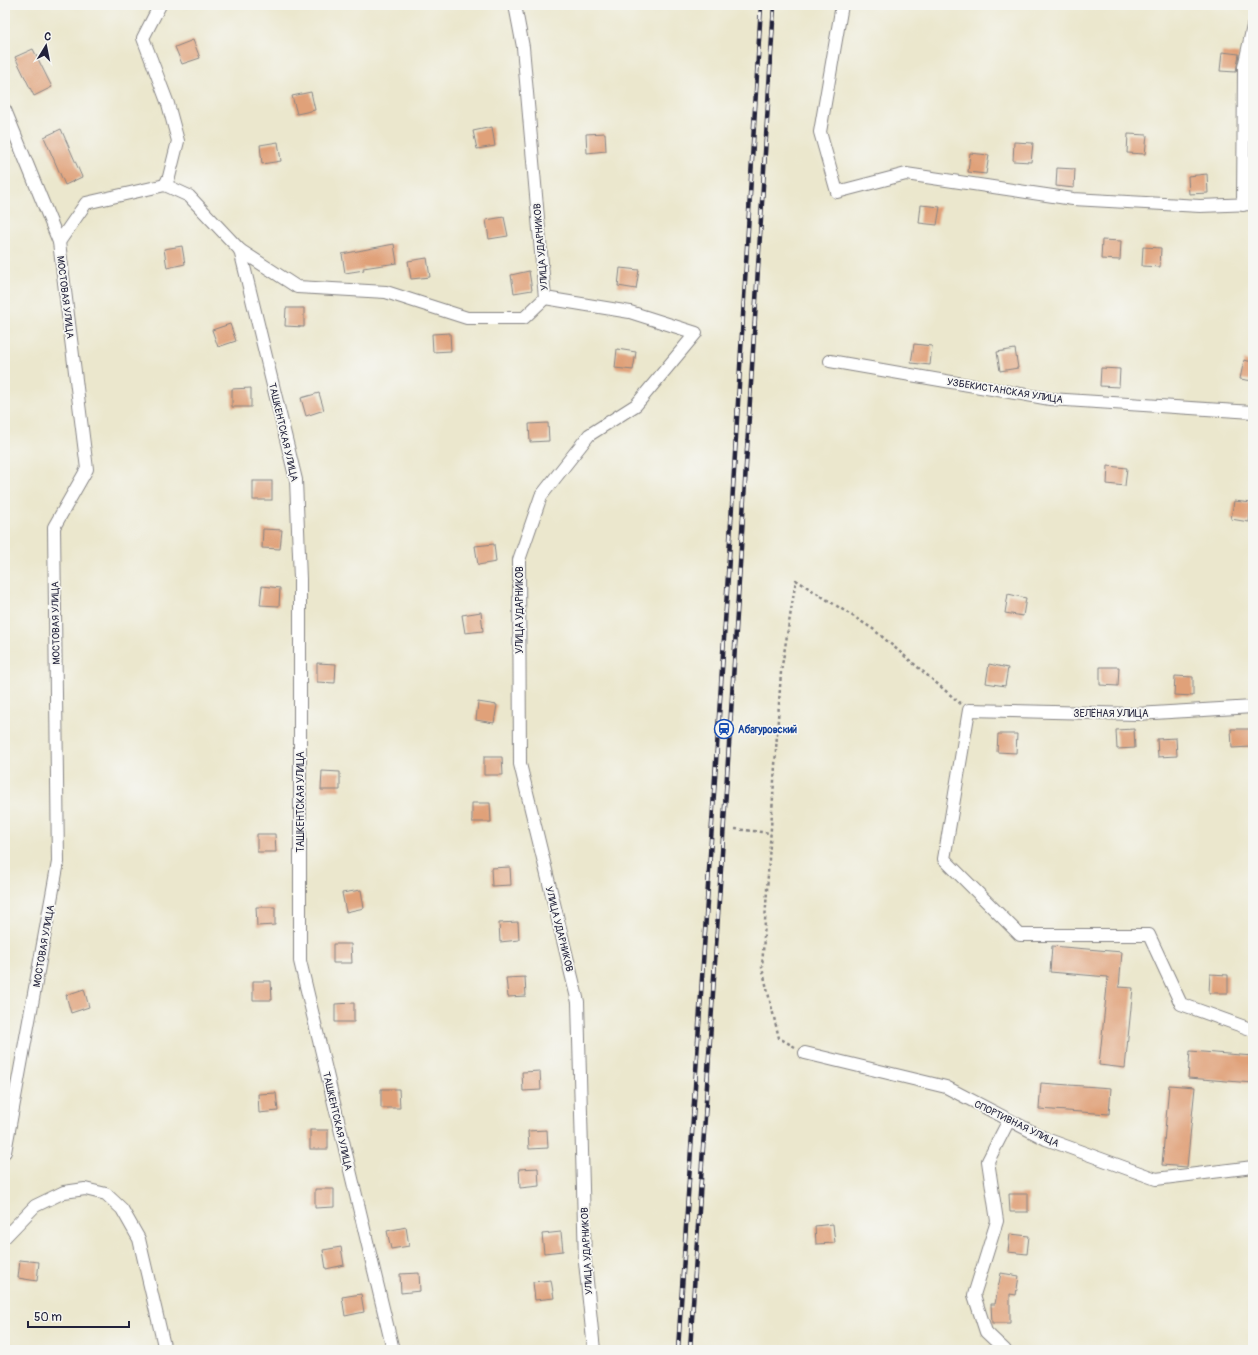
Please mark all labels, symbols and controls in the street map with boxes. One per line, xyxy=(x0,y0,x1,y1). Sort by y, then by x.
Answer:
north arrow xyxy=(26,26,66,66)
text: С xyxy=(43,30,52,44)
street label: УЛИЦА УДАРНИКОВ xyxy=(531,203,551,291)
street label: МОСТОВАЯ УЛИЦА xyxy=(54,255,76,340)
street label: УЗБЕКИСТАНСКАЯ УЛИЦА xyxy=(946,376,1064,406)
street label: ТАШКЕНТСКАЯ УЛИЦА xyxy=(266,382,300,483)
street label: УЛИЦА УДАРНИКОВ xyxy=(514,566,526,654)
street label: МОСТОВАЯ УЛИЦА xyxy=(49,581,63,665)
street label: ЗЕЛЁНАЯ УЛИЦА xyxy=(1074,708,1149,720)
station icon: Абагуровский xyxy=(713,718,735,740)
place label: Абагуровский xyxy=(738,724,797,736)
street label: ТАШКЕНТСКАЯ УЛИЦА xyxy=(295,751,307,853)
street label: УЛИЦА УДАРНИКОВ xyxy=(543,885,575,973)
street label: МОСТОВАЯ УЛИЦА xyxy=(31,904,57,988)
street label: ТАШКЕНТСКАЯ УЛИЦА xyxy=(320,1071,354,1172)
street label: СПОРТИВНАЯ УЛИЦА xyxy=(972,1098,1061,1150)
street label: УЛИЦА УДАРНИКОВ xyxy=(579,1207,595,1295)
scale bar xyxy=(28,1303,129,1329)
text: 50 m xyxy=(34,1310,62,1325)

